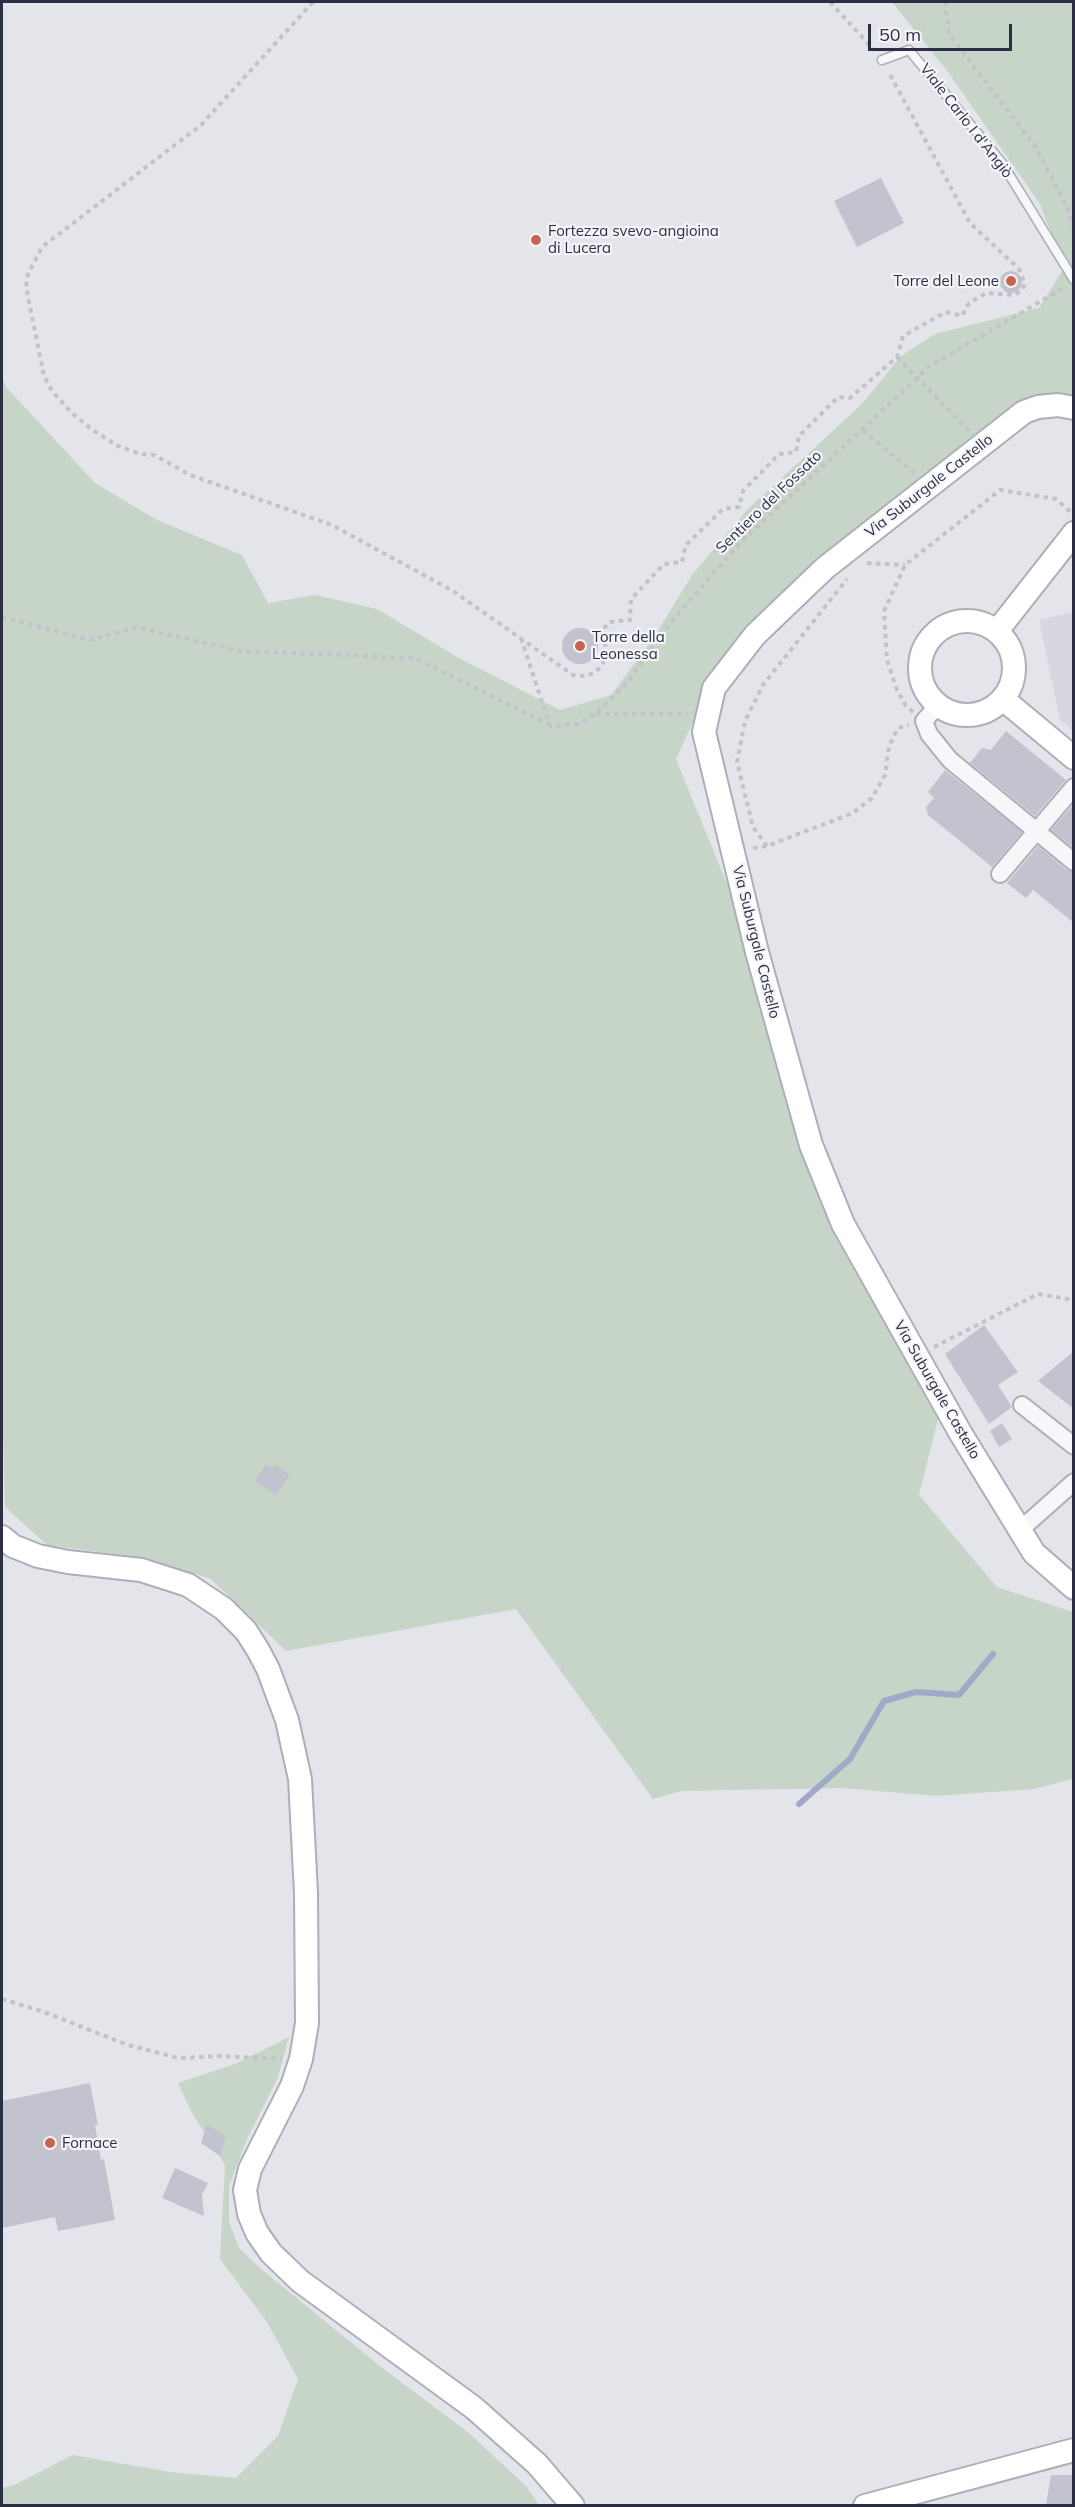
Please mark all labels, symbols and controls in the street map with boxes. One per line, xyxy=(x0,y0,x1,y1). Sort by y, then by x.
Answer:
scale bar xyxy=(871,12,1015,50)
text: 50 m xyxy=(879,23,921,46)
street label: Viale Carlo I d'Angiò xyxy=(916,60,1016,182)
place label: Fortezza svevo-angioina di Lucera xyxy=(548,222,719,257)
marker: Fortezza svevo-angioina di Lucera xyxy=(529,233,543,247)
place label: Torre del Leone xyxy=(893,272,999,290)
marker: Torre del Leone xyxy=(1004,274,1018,288)
street label: Via Suburgale Castello xyxy=(862,431,996,541)
street label: Sentiero del Fossato xyxy=(712,447,826,557)
place label: Torre della Leonessa xyxy=(592,628,665,663)
marker: Torre della Leonessa xyxy=(573,639,587,653)
street label: Via Suburgale Castello xyxy=(728,864,784,1020)
street label: Via Suburgale Castello xyxy=(890,1317,984,1463)
place label: Fornace xyxy=(62,2134,117,2152)
marker: Fornace xyxy=(43,2136,57,2150)

